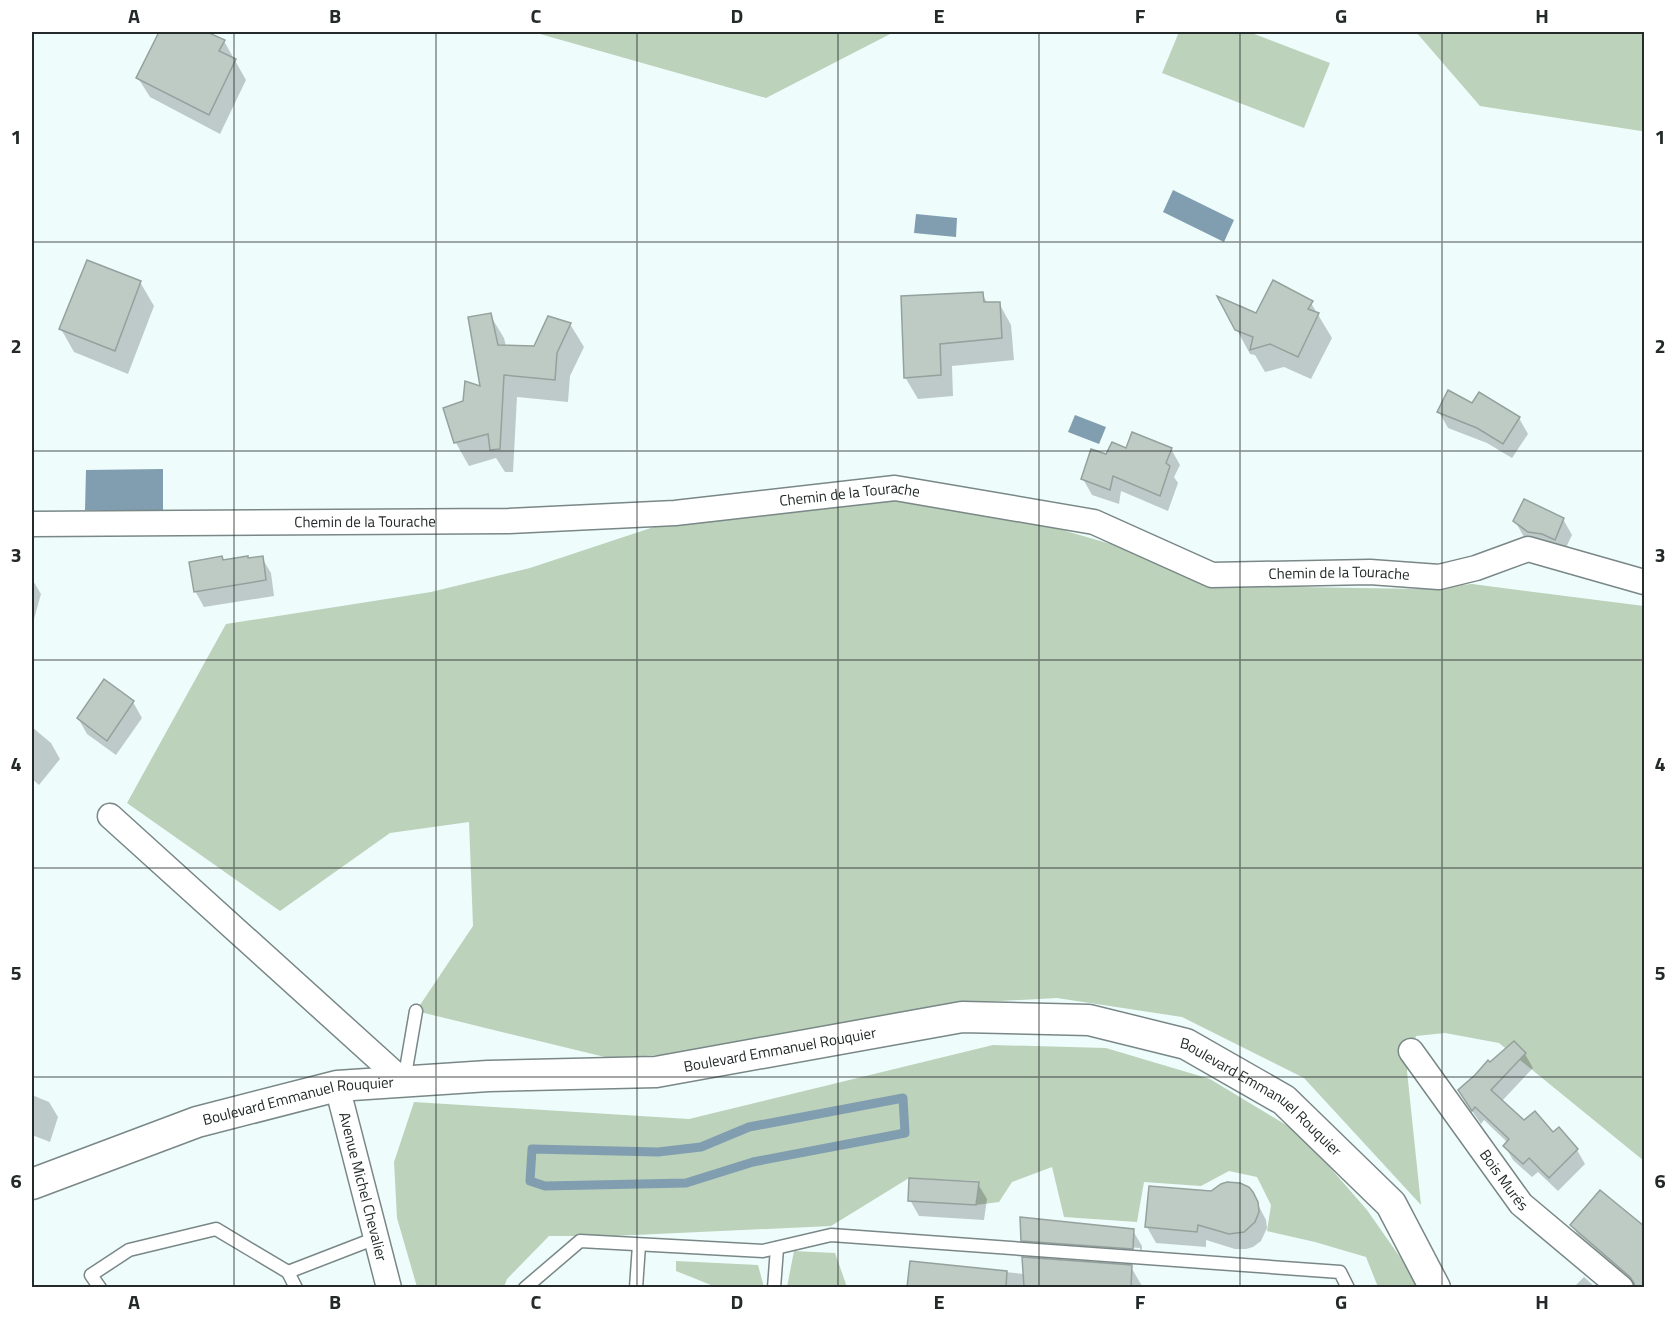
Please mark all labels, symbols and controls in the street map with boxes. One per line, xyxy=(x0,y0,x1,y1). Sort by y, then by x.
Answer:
text: A xyxy=(128,0,140,31)
text: B xyxy=(329,0,341,31)
text: C xyxy=(531,0,542,31)
text: D xyxy=(731,0,743,31)
text: E xyxy=(933,0,945,31)
text: F xyxy=(1135,0,1146,31)
text: G xyxy=(1335,0,1347,31)
text: H xyxy=(1535,0,1549,31)
text: 1 xyxy=(10,121,22,152)
text: 1 xyxy=(1654,121,1666,152)
text: 2 xyxy=(10,330,22,361)
text: 2 xyxy=(1654,330,1666,361)
street label: Chemin de la Tourache xyxy=(778,476,922,512)
street label: Chemin de la Tourache xyxy=(294,509,436,533)
text: 3 xyxy=(10,539,22,570)
text: 3 xyxy=(1654,539,1666,570)
street label: Chemin de la Tourache xyxy=(1268,560,1411,586)
text: 4 xyxy=(10,748,22,779)
text: 4 xyxy=(1654,748,1666,779)
text: 5 xyxy=(10,957,22,988)
text: 5 xyxy=(1654,957,1666,988)
street label: Boulevard Emmanuel Rouquier xyxy=(682,1021,878,1078)
street label: Boulevard Emmanuel Rouquier xyxy=(1178,1031,1347,1161)
street label: Boulevard Emmanuel Rouquier xyxy=(200,1070,394,1131)
street label: Avenue Michel Chevalier xyxy=(333,1110,394,1264)
street label: Bois Murés xyxy=(1474,1144,1533,1216)
text: 6 xyxy=(10,1165,22,1196)
text: 6 xyxy=(1654,1165,1666,1196)
text: A xyxy=(128,1286,140,1317)
text: B xyxy=(329,1286,341,1317)
text: C xyxy=(531,1286,542,1317)
text: D xyxy=(731,1286,743,1317)
text: E xyxy=(933,1286,945,1317)
text: F xyxy=(1135,1286,1146,1317)
text: G xyxy=(1335,1286,1347,1317)
text: H xyxy=(1535,1286,1549,1317)

